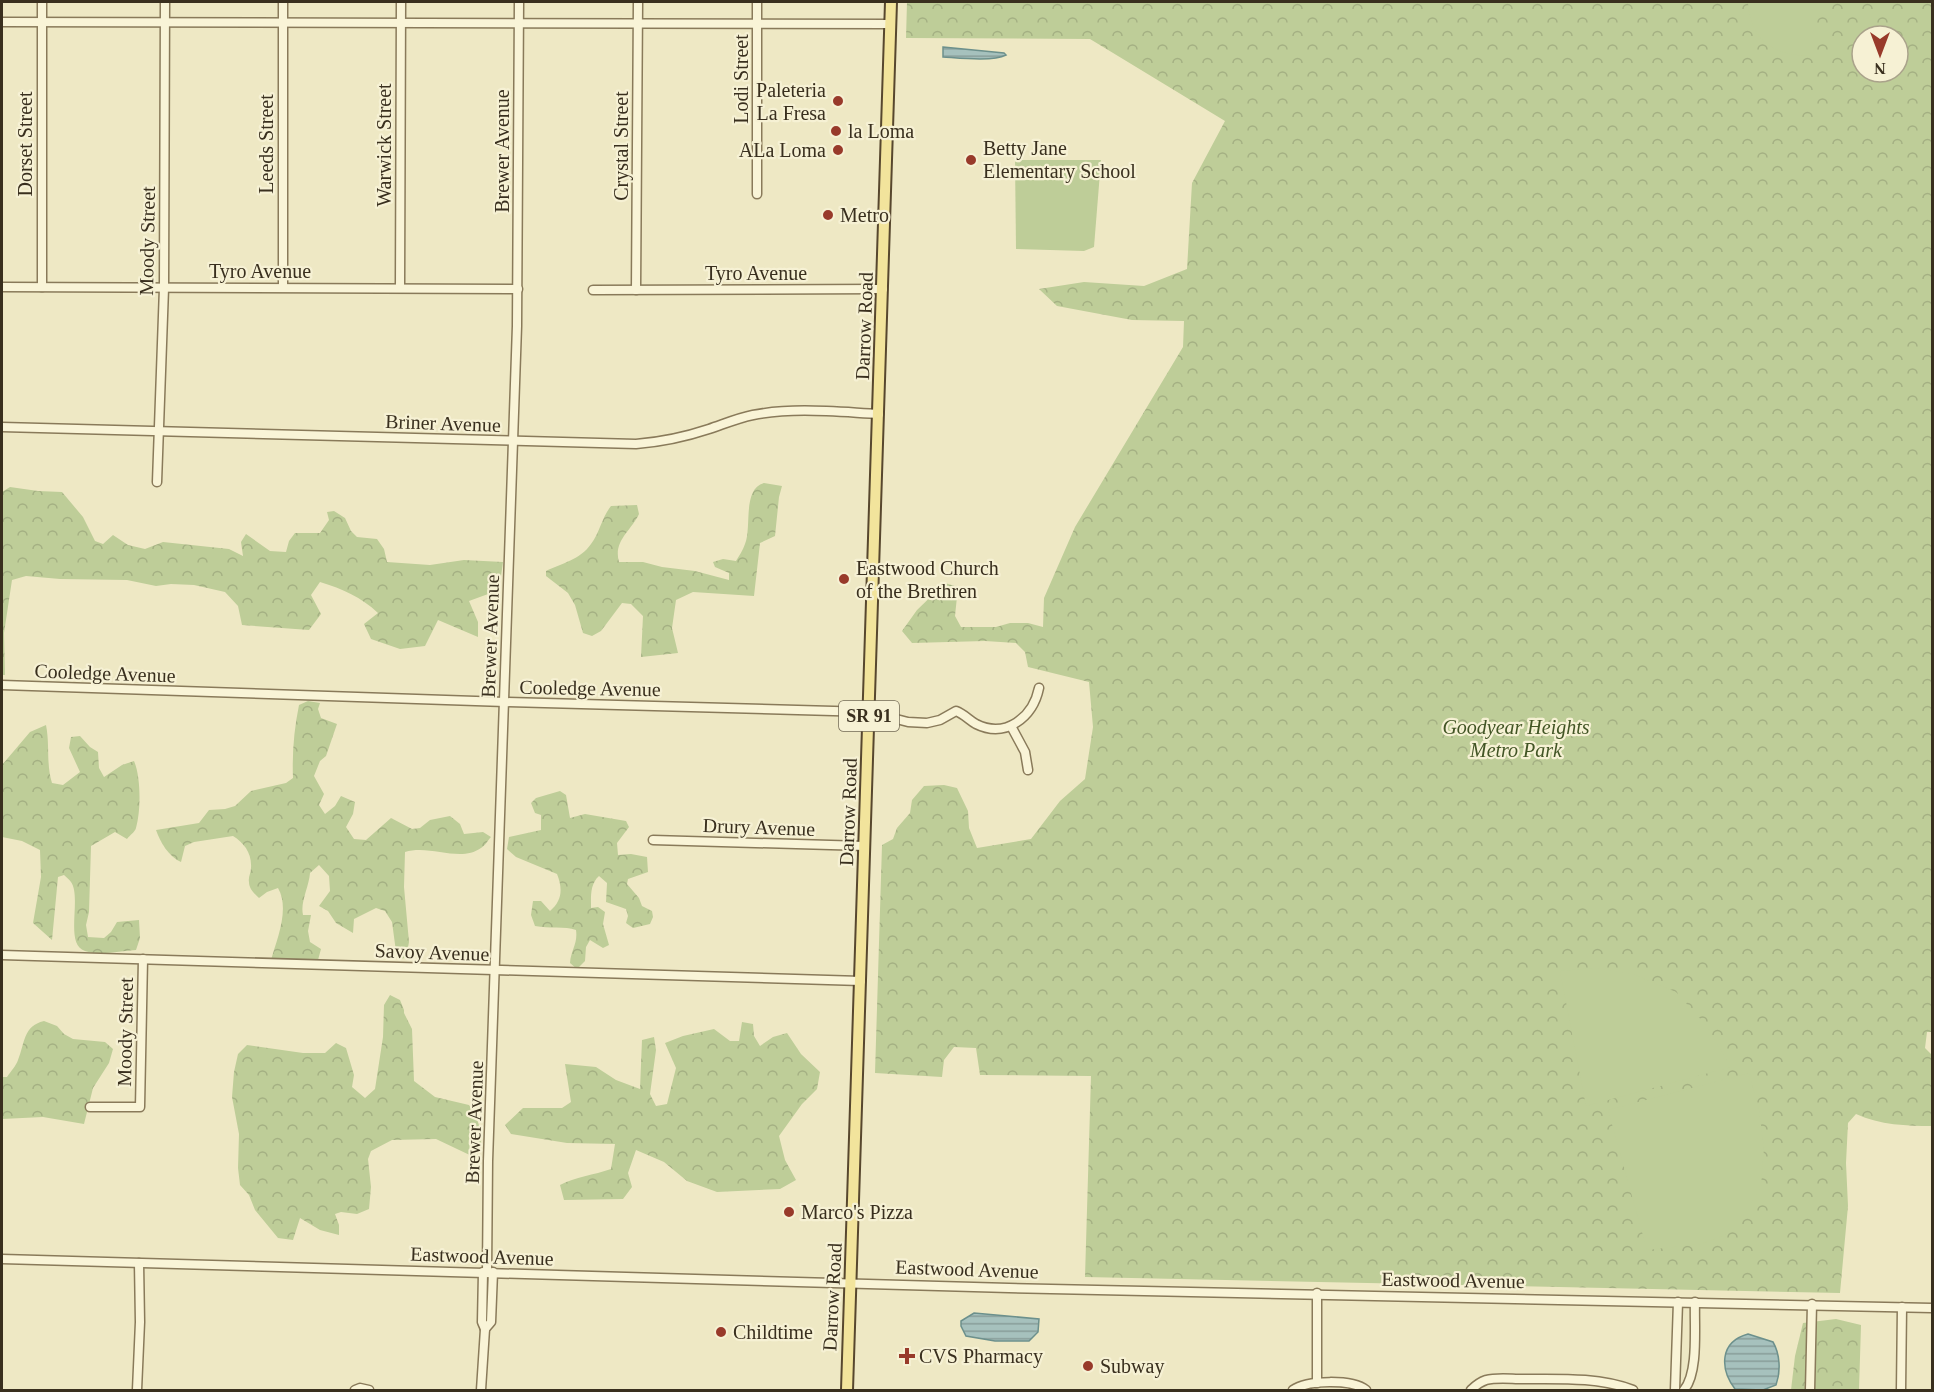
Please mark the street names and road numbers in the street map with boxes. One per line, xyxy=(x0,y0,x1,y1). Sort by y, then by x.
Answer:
street label: Lodi Street xyxy=(730,34,752,124)
street label: Warwick Street xyxy=(373,83,395,207)
street label: Brewer Avenue xyxy=(491,89,513,213)
street label: Dorset Street xyxy=(14,91,36,196)
street label: Crystal Street xyxy=(610,91,633,201)
street label: Leeds Street xyxy=(255,94,277,194)
street label: Moody Street xyxy=(135,186,160,296)
street label: Tyro Avenue xyxy=(209,260,311,283)
street label: Tyro Avenue xyxy=(705,262,807,285)
street label: Darrow Road xyxy=(851,271,877,381)
street label: Briner Avenue xyxy=(385,410,501,436)
street label: Brewer Avenue xyxy=(477,574,503,698)
street label: Cooledge Avenue xyxy=(34,660,176,687)
street label: Cooledge Avenue xyxy=(519,676,661,701)
road number: SR 91 xyxy=(839,701,899,731)
street label: Darrow Road xyxy=(835,757,861,867)
street label: Drury Avenue xyxy=(702,814,816,841)
street label: Savoy Avenue xyxy=(374,939,490,966)
street label: Moody Street xyxy=(113,977,138,1087)
street label: Brewer Avenue xyxy=(461,1060,487,1184)
street label: Darrow Road xyxy=(818,1242,846,1352)
street label: Eastwood Avenue xyxy=(410,1243,554,1270)
street label: Eastwood Avenue xyxy=(895,1256,1039,1283)
street label: Eastwood Avenue xyxy=(1381,1268,1525,1292)

